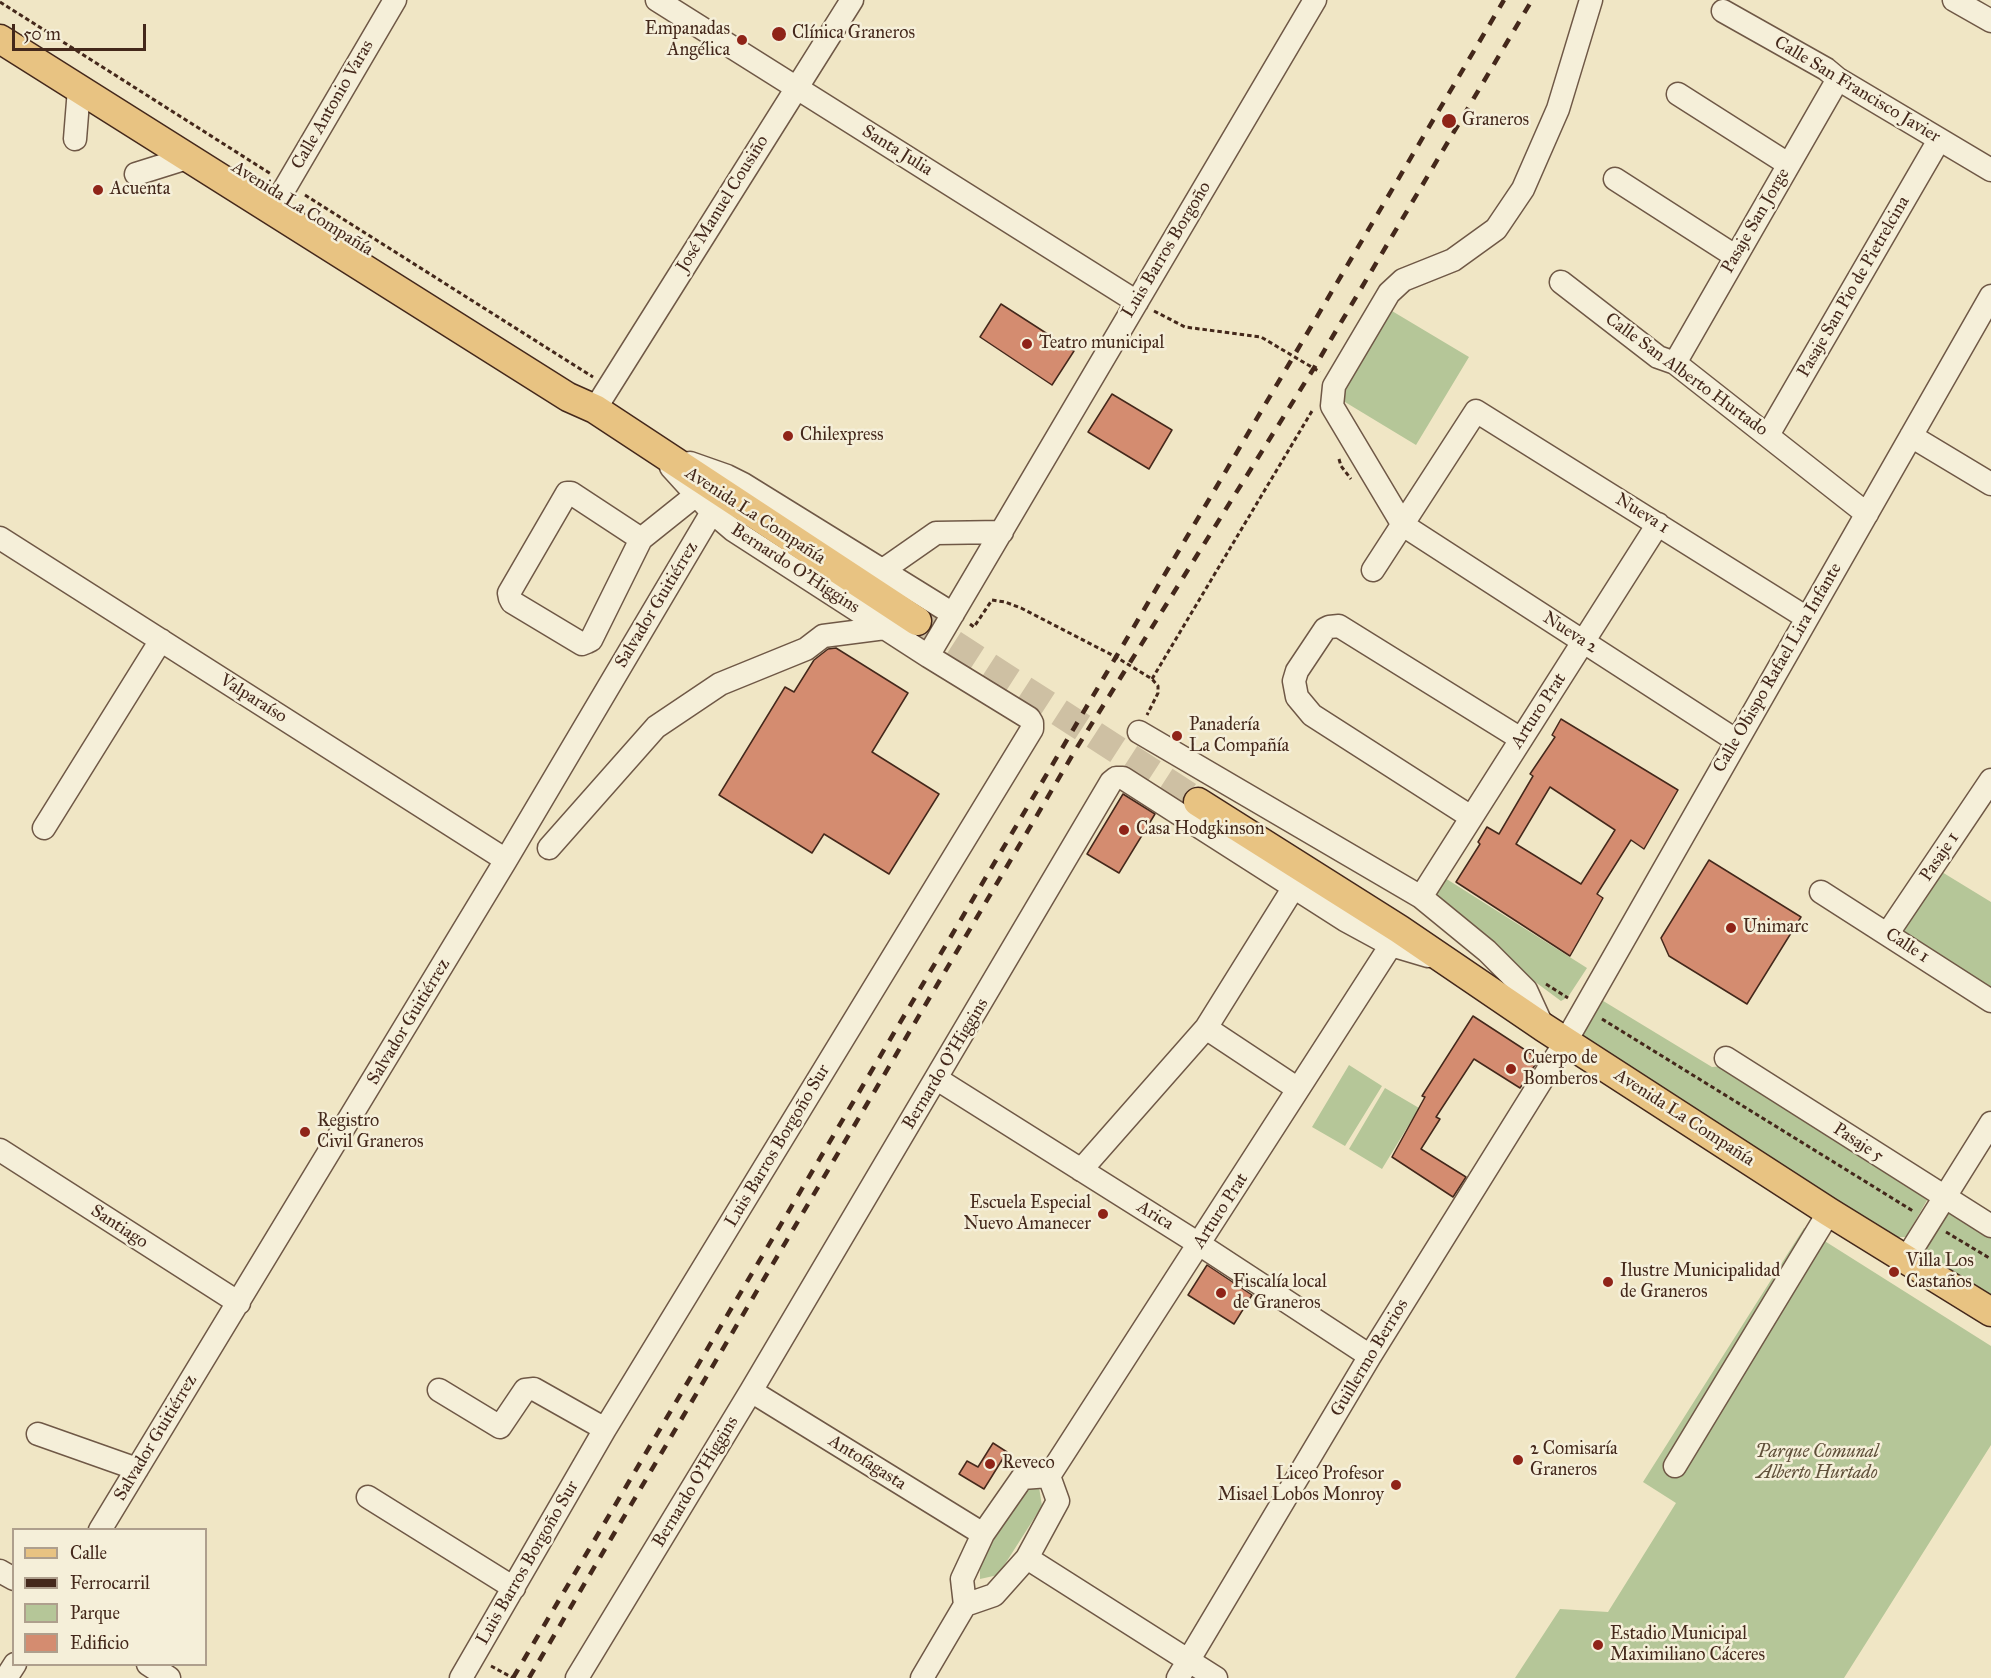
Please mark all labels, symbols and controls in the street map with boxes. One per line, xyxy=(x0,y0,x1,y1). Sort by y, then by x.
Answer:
scale bar xyxy=(15,12,148,50)
place label: Empanadas Angélica xyxy=(645,19,730,62)
text: 50 m xyxy=(23,23,61,45)
place label: Clínica Graneros xyxy=(792,23,915,45)
marker: Clínica Graneros xyxy=(770,25,788,43)
street label: Calle San Francisco Javier xyxy=(1770,32,1944,148)
marker: Empanadas Angélica xyxy=(735,33,749,47)
street label: Calle Antonio Varas xyxy=(287,37,379,173)
place label: Graneros xyxy=(1462,110,1529,132)
marker: Graneros xyxy=(1440,112,1458,130)
street label: Santa Julia xyxy=(858,121,936,181)
street label: José Manuel Cousiño xyxy=(672,132,774,276)
street label: Avenida La Compañía xyxy=(227,157,377,261)
street label: Pasaje San Jorge xyxy=(1717,165,1795,277)
street label: Luis Barros Borgoño xyxy=(1118,178,1216,322)
place label: Acuenta xyxy=(110,179,170,201)
marker: Acuenta xyxy=(91,183,105,197)
street label: Pasaje San Pio de Pietrelcina xyxy=(1793,193,1915,381)
street label: Calle San Alberto Hurtado xyxy=(1600,309,1772,441)
place label: Teatro municipal xyxy=(1039,333,1164,355)
marker: Teatro municipal xyxy=(1020,337,1034,351)
place label: Chilexpress xyxy=(800,425,884,447)
marker: Chilexpress xyxy=(781,429,795,443)
street label: Avenida La Compañía xyxy=(681,463,829,569)
street label: Nueva 1 xyxy=(1611,489,1673,539)
street label: Bernardo O'Higgins xyxy=(727,519,863,619)
street label: Salvador Guitiérrez xyxy=(611,538,703,672)
street label: Calle Obispo Rafael Lira Infante xyxy=(1709,559,1847,777)
street label: Nueva 2 xyxy=(1539,607,1601,659)
street label: Arturo Prat xyxy=(1507,669,1571,753)
street label: Valparaíso xyxy=(215,670,291,728)
place label: Panadería La Compañía xyxy=(1189,715,1289,758)
marker: Panadería La Compañía xyxy=(1170,729,1184,743)
place label: Casa Hodgkinson xyxy=(1136,819,1264,841)
marker: Casa Hodgkinson xyxy=(1117,823,1131,837)
street label: Pasaje 1 xyxy=(1916,828,1964,886)
place label: Unimarc xyxy=(1743,917,1808,939)
marker: Unimarc xyxy=(1724,921,1738,935)
street label: Calle 1 xyxy=(1881,924,1933,968)
street label: Salvador Guitiérrez xyxy=(363,955,455,1089)
street label: Bernardo O'Higgins xyxy=(898,995,994,1133)
place label: Cuerpo de Bomberos xyxy=(1523,1048,1598,1090)
street label: Luis Barros Borgoño Sur xyxy=(721,1061,835,1231)
marker: Cuerpo de Bomberos xyxy=(1504,1062,1518,1076)
street label: Avenida La Compañía xyxy=(1610,1065,1758,1171)
place label: Registro Civil Graneros xyxy=(317,1111,424,1154)
street label: Pasaje 5 xyxy=(1829,1119,1887,1167)
marker: Registro Civil Graneros xyxy=(298,1125,312,1139)
street label: Arturo Prat xyxy=(1189,1169,1253,1253)
place label: Escuela Especial Nuevo Amanecer xyxy=(964,1193,1091,1236)
street label: Arica xyxy=(1133,1197,1177,1235)
street label: Santiago xyxy=(86,1200,152,1254)
marker: Escuela Especial Nuevo Amanecer xyxy=(1096,1207,1110,1221)
place label: Villa Los Castaños xyxy=(1906,1251,1974,1294)
place label: Ilustre Municipalidad de Graneros xyxy=(1620,1261,1780,1304)
marker: Villa Los Castaños xyxy=(1887,1265,1901,1279)
place label: Fiscalía local de Graneros xyxy=(1233,1272,1327,1314)
marker: Ilustre Municipalidad de Graneros xyxy=(1601,1275,1615,1289)
marker: Fiscalía local de Graneros xyxy=(1214,1286,1228,1300)
street label: Guillermo Berrios xyxy=(1326,1295,1414,1421)
street label: Salvador Guitiérrez xyxy=(110,1371,202,1505)
street label: Bernardo O'Higgins xyxy=(648,1413,744,1551)
street label: Antofagasta xyxy=(824,1431,910,1495)
place label: 2 Comisaría Graneros xyxy=(1530,1439,1618,1482)
park label: Parque Comunal Alberto Hurtado xyxy=(1756,1442,1878,1484)
place label: Reveco xyxy=(1002,1453,1055,1475)
marker: 2 Comisaría Graneros xyxy=(1511,1453,1525,1467)
marker: Reveco xyxy=(983,1457,997,1471)
place label: Liceo Profesor Misael Lobos Monroy xyxy=(1218,1464,1384,1506)
street label: Luis Barros Borgoño Sur xyxy=(472,1477,584,1649)
marker: Liceo Profesor Misael Lobos Monroy xyxy=(1389,1478,1403,1492)
legend xyxy=(12,1528,207,1666)
text: Calle xyxy=(70,1542,107,1564)
text: Ferrocarril xyxy=(70,1572,150,1594)
text: Parque xyxy=(70,1602,120,1624)
place label: Estadio Municipal Maximiliano Cáceres xyxy=(1610,1624,1765,1666)
text: Edificio xyxy=(70,1632,129,1654)
marker: Estadio Municipal Maximiliano Cáceres xyxy=(1591,1638,1605,1652)

